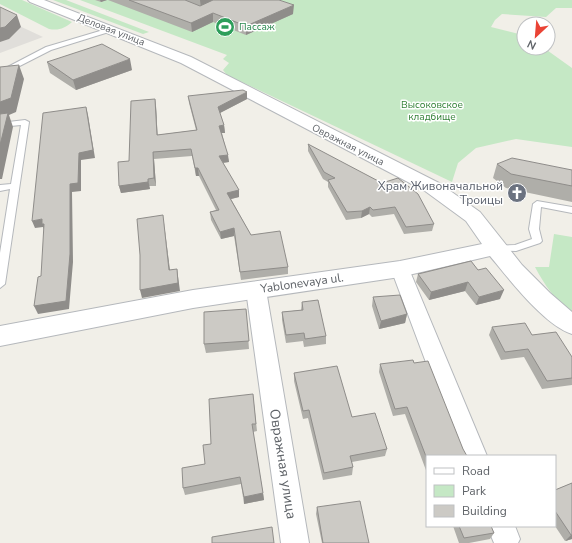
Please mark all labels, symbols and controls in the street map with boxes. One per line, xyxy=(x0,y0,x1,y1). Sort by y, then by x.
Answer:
street label: Деловая улица xyxy=(75,11,147,49)
sports icon: Пассаж xyxy=(214,16,236,38)
north arrow xyxy=(516,16,556,56)
place label: Пассаж xyxy=(239,20,275,34)
text: N xyxy=(525,36,539,53)
park label: Высоковское кладбище xyxy=(401,98,463,124)
street label: Овражная улица xyxy=(309,121,387,169)
place label: Храм Живоначальной Троицы xyxy=(378,178,503,208)
church icon: Храм Живоначальной Троицы xyxy=(506,182,528,204)
street label: Yablonevaya ul. xyxy=(258,269,345,297)
street label: Овражная улица xyxy=(265,408,301,520)
legend xyxy=(426,455,556,527)
text: Road xyxy=(462,463,490,479)
text: Park xyxy=(462,483,487,499)
text: Building xyxy=(462,503,507,519)

